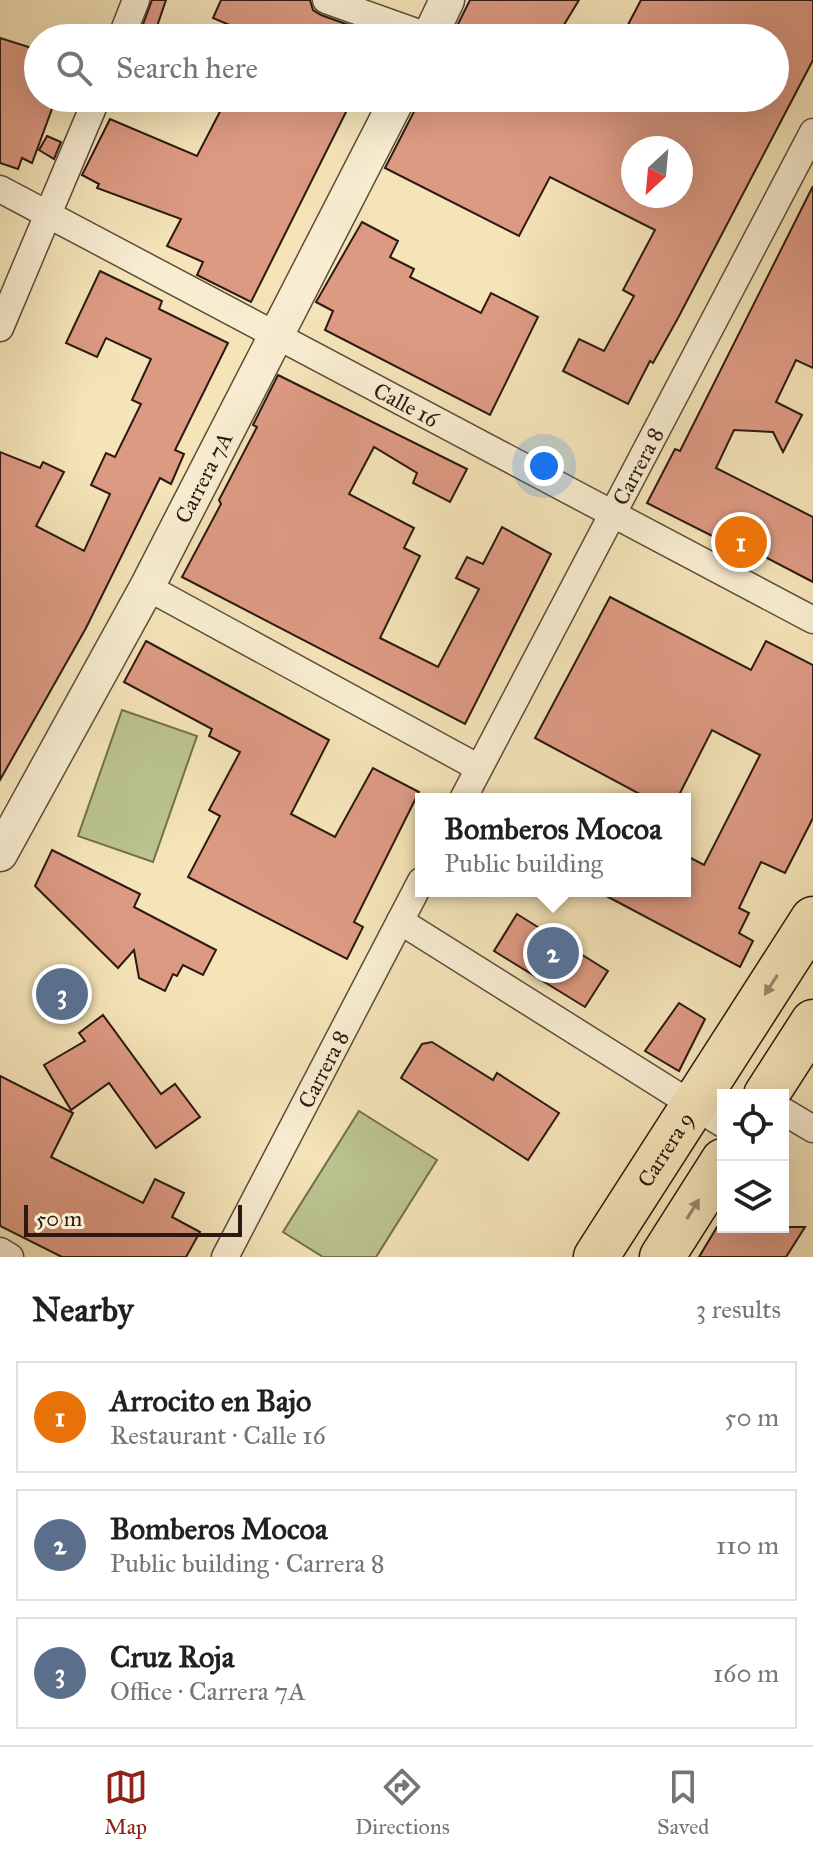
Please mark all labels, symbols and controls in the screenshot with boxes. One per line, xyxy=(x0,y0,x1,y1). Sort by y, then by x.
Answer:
search box xyxy=(24,24,789,112)
icon: search xyxy=(52,46,96,90)
text: Search here xyxy=(116,50,258,86)
north arrow xyxy=(621,136,693,208)
street label: Calle 16 xyxy=(369,377,444,434)
street label: Carrera 8 xyxy=(607,423,670,510)
street label: Carrera 7A xyxy=(169,427,238,528)
your location xyxy=(524,446,564,486)
pin: 1 xyxy=(715,512,767,572)
popup xyxy=(415,793,691,897)
text: Bomberos Mocoa xyxy=(444,811,662,847)
text: Public building xyxy=(444,847,603,879)
pin: 2 xyxy=(527,923,579,983)
pin: 3 xyxy=(36,964,88,1024)
one-way arrow xyxy=(763,974,778,995)
street label: Carrera 8 xyxy=(292,1026,355,1113)
map controls xyxy=(717,1089,789,1233)
button: locate xyxy=(717,1089,789,1161)
street label: Carrera 9 xyxy=(632,1107,700,1192)
button: layers xyxy=(717,1161,789,1233)
one-way arrow xyxy=(685,1198,699,1220)
scale bar xyxy=(24,1201,242,1237)
text: 50 m xyxy=(36,1205,82,1232)
text: Nearby xyxy=(32,1289,134,1330)
text: 3 results xyxy=(696,1293,781,1325)
text: Arrocito en Bajo xyxy=(110,1383,311,1419)
text: 1 xyxy=(55,1401,65,1433)
text: 50 m xyxy=(724,1401,779,1433)
text: Restaurant · Calle 16 xyxy=(110,1419,326,1451)
text: Bomberos Mocoa xyxy=(110,1511,328,1547)
text: 2 xyxy=(54,1529,66,1561)
text: 110 m xyxy=(716,1529,779,1561)
text: Public building · Carrera 8 xyxy=(110,1547,385,1579)
text: Cruz Roja xyxy=(110,1639,234,1675)
text: 3 xyxy=(55,1657,65,1689)
text: 160 m xyxy=(713,1657,779,1689)
text: Office · Carrera 7A xyxy=(110,1675,306,1707)
tab: Map xyxy=(104,1765,148,1840)
tab: Directions xyxy=(355,1765,450,1840)
tab: Saved xyxy=(657,1765,709,1840)

